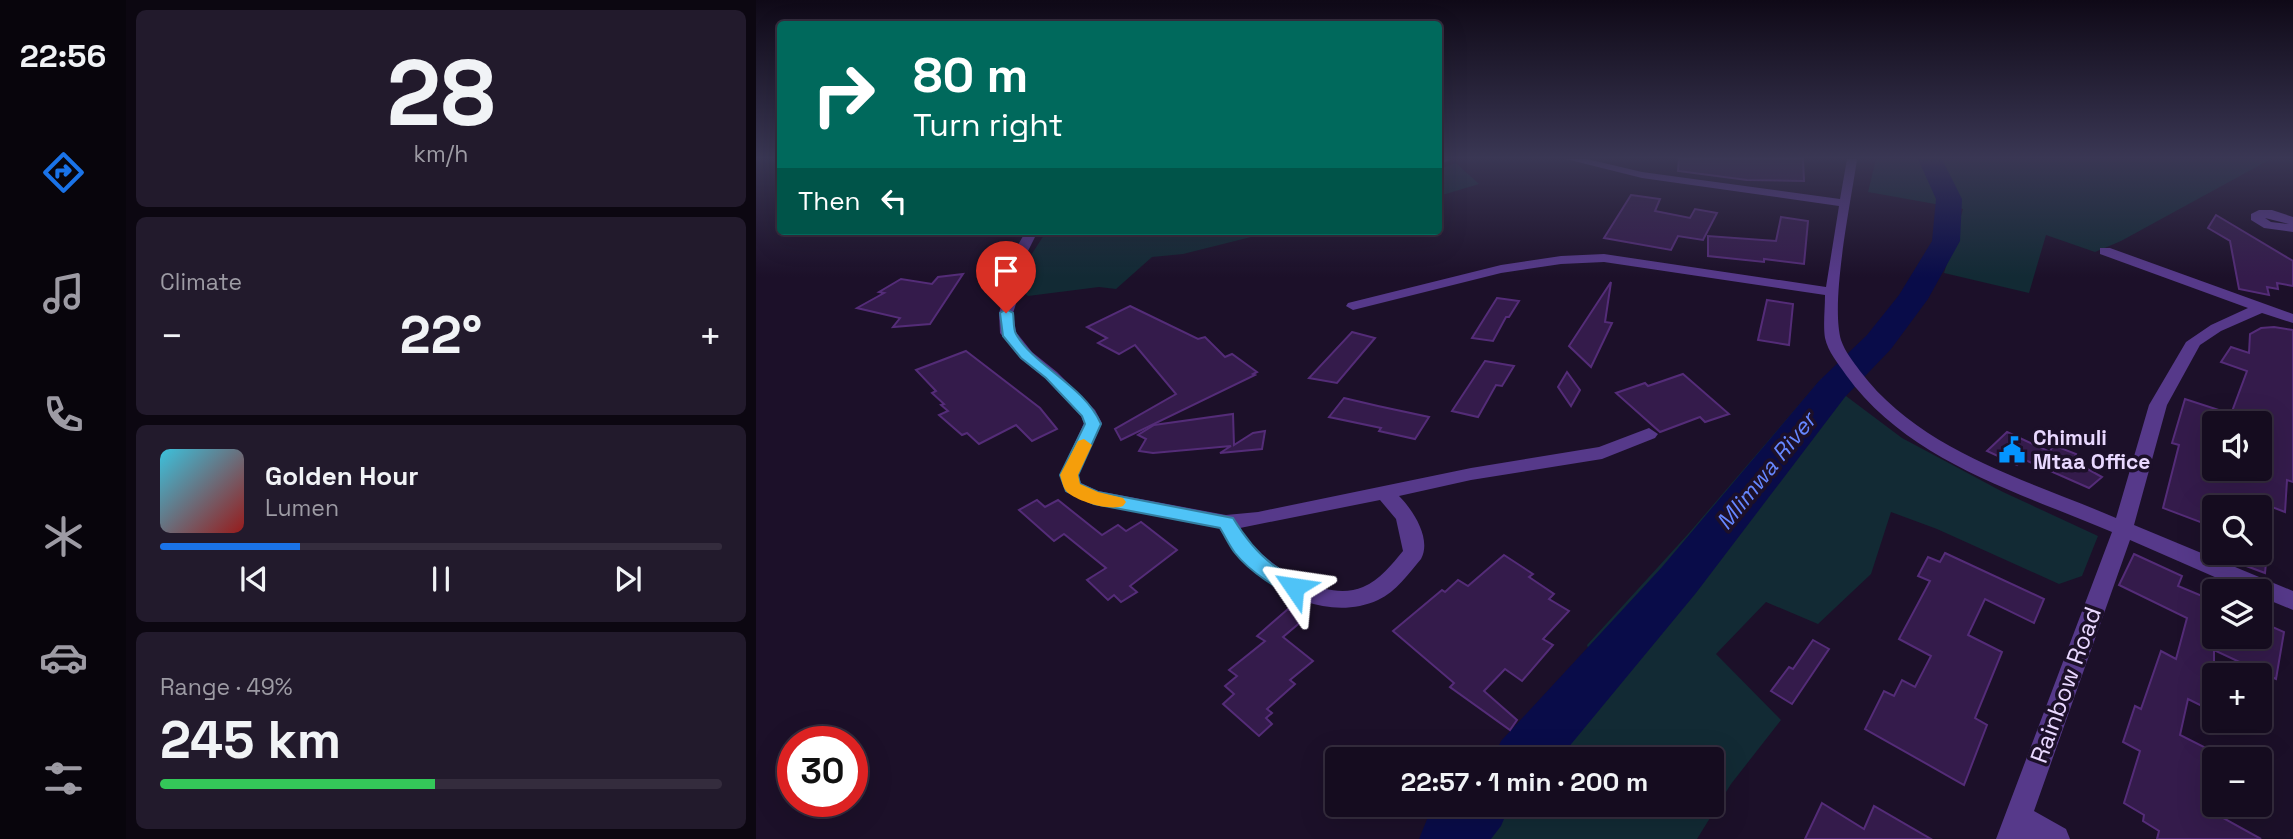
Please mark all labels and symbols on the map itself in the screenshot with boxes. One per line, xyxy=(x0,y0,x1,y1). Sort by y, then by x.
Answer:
pin xyxy=(976,241,1036,313)
water label: Mlimwa River xyxy=(1709,404,1824,536)
place label: Chimuli Mtaa Office xyxy=(2033,424,2150,475)
public building icon: Chimuli Mtaa Office xyxy=(1997,435,2027,465)
position arrow xyxy=(1257,550,1331,624)
street label: Rainbow Road xyxy=(2023,603,2108,767)
speed limit sign: 30 xyxy=(777,726,868,817)

